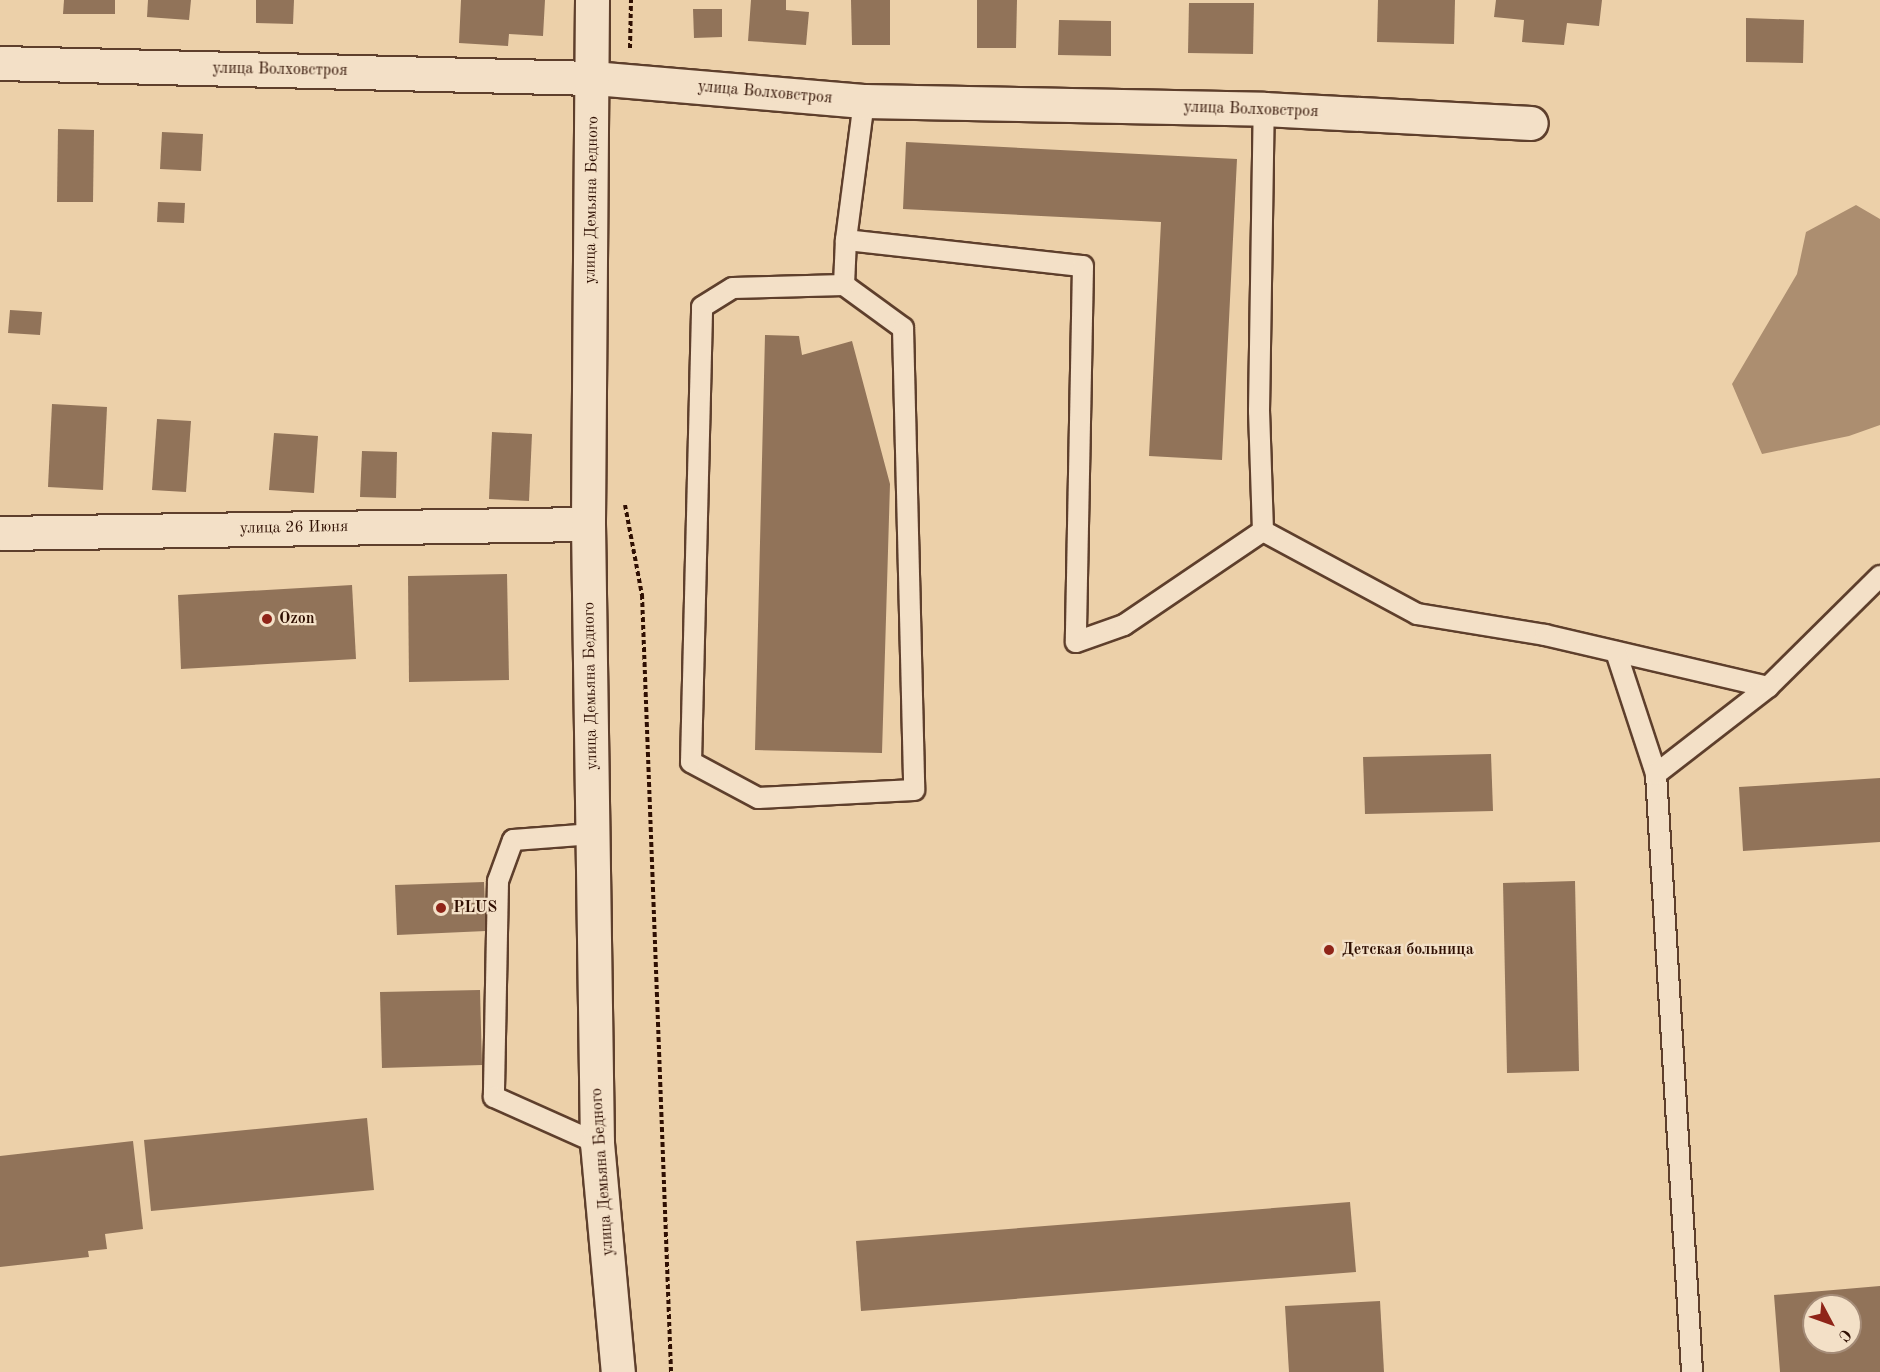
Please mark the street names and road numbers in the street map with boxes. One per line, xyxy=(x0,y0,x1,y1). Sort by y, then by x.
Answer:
street label: улица Волховстроя xyxy=(212,59,348,81)
street label: улица Волховстроя xyxy=(697,78,833,108)
street label: улица Волховстроя xyxy=(1183,98,1319,122)
street label: улица Демьяна Бедного xyxy=(581,116,603,284)
street label: улица 26 Июня xyxy=(240,517,348,539)
street label: улица Демьяна Бедного xyxy=(580,602,602,770)
street label: улица Демьяна Бедного xyxy=(588,1088,618,1256)

